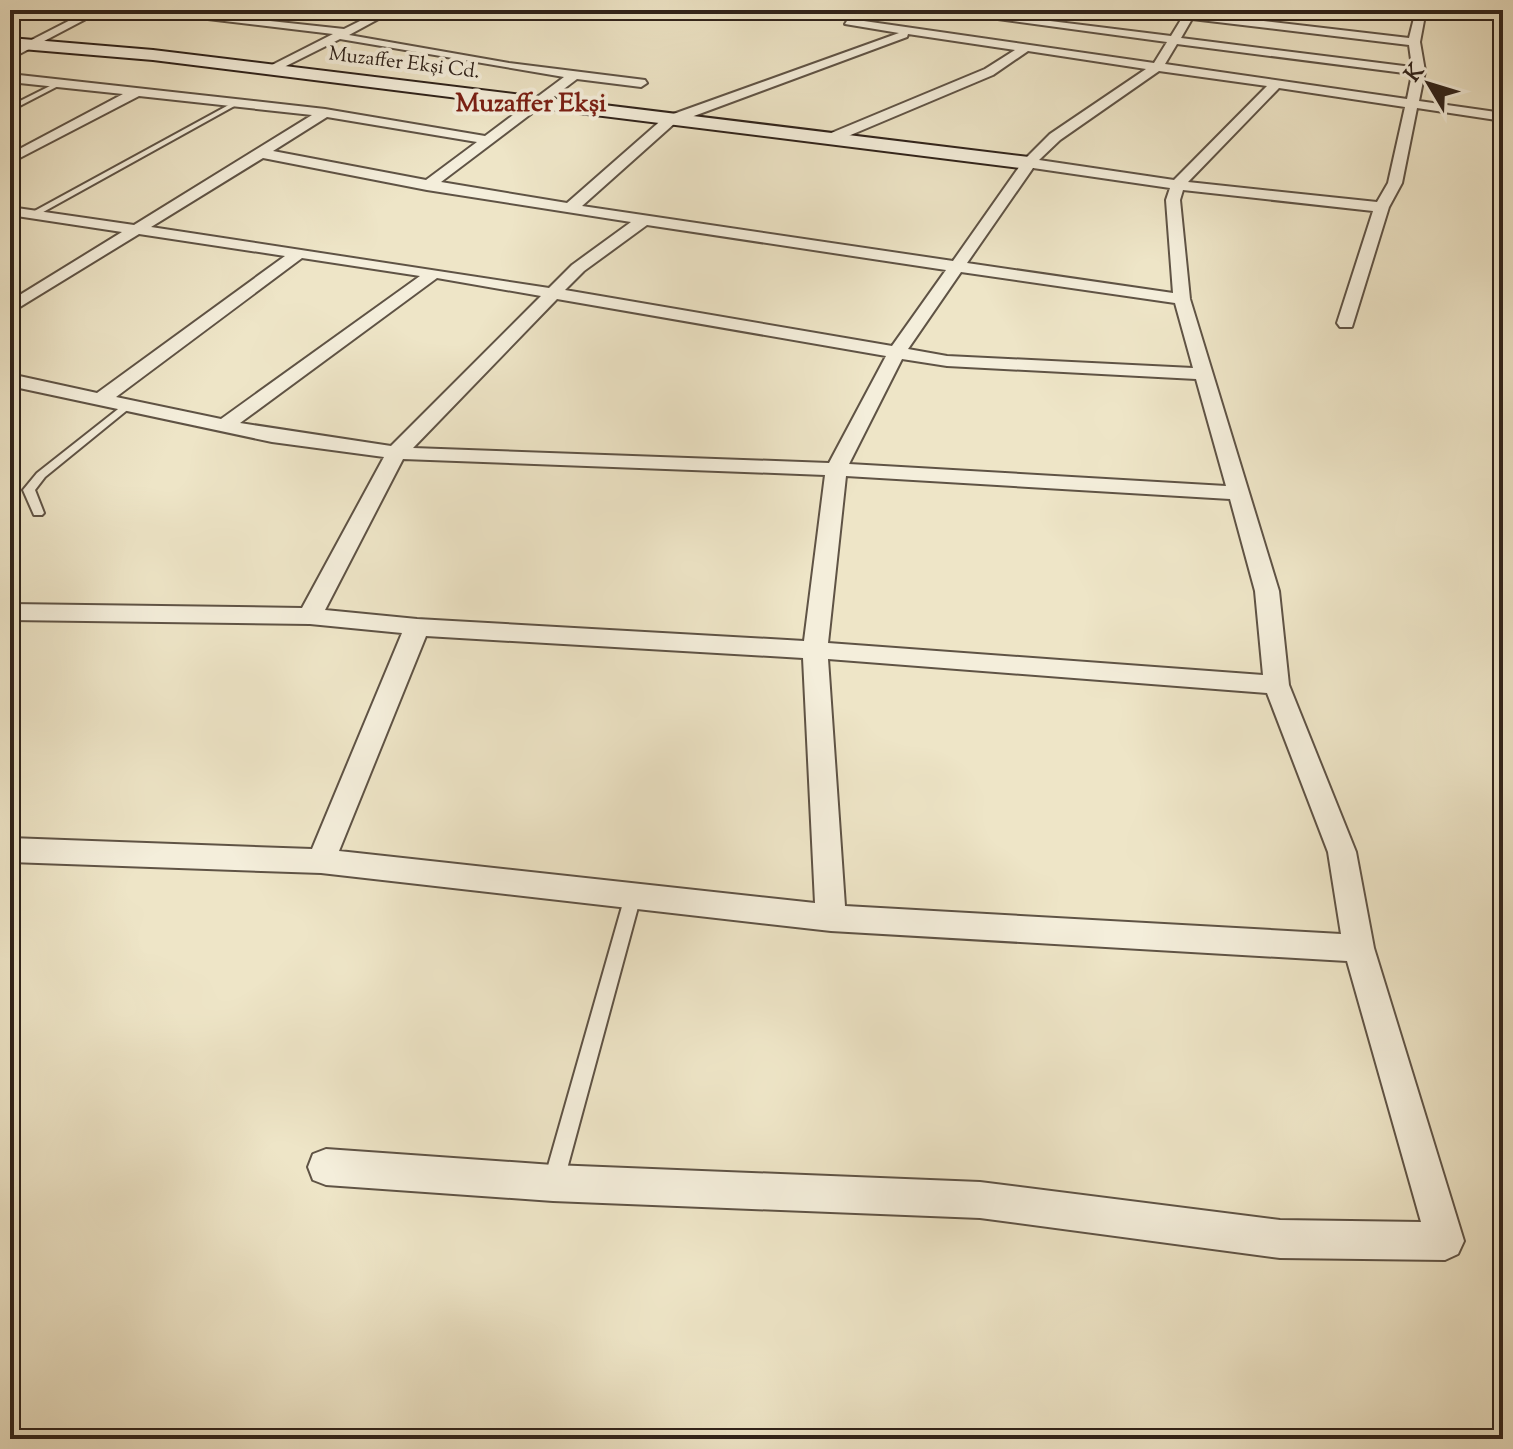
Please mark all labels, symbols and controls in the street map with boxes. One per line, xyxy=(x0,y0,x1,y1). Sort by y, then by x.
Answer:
street label: Muzaffer Ekşi Cd. xyxy=(327,40,481,88)
north arrow xyxy=(1389,44,1469,124)
text: K xyxy=(1398,57,1433,90)
district label: Muzaffer Ekşi xyxy=(456,86,607,123)

